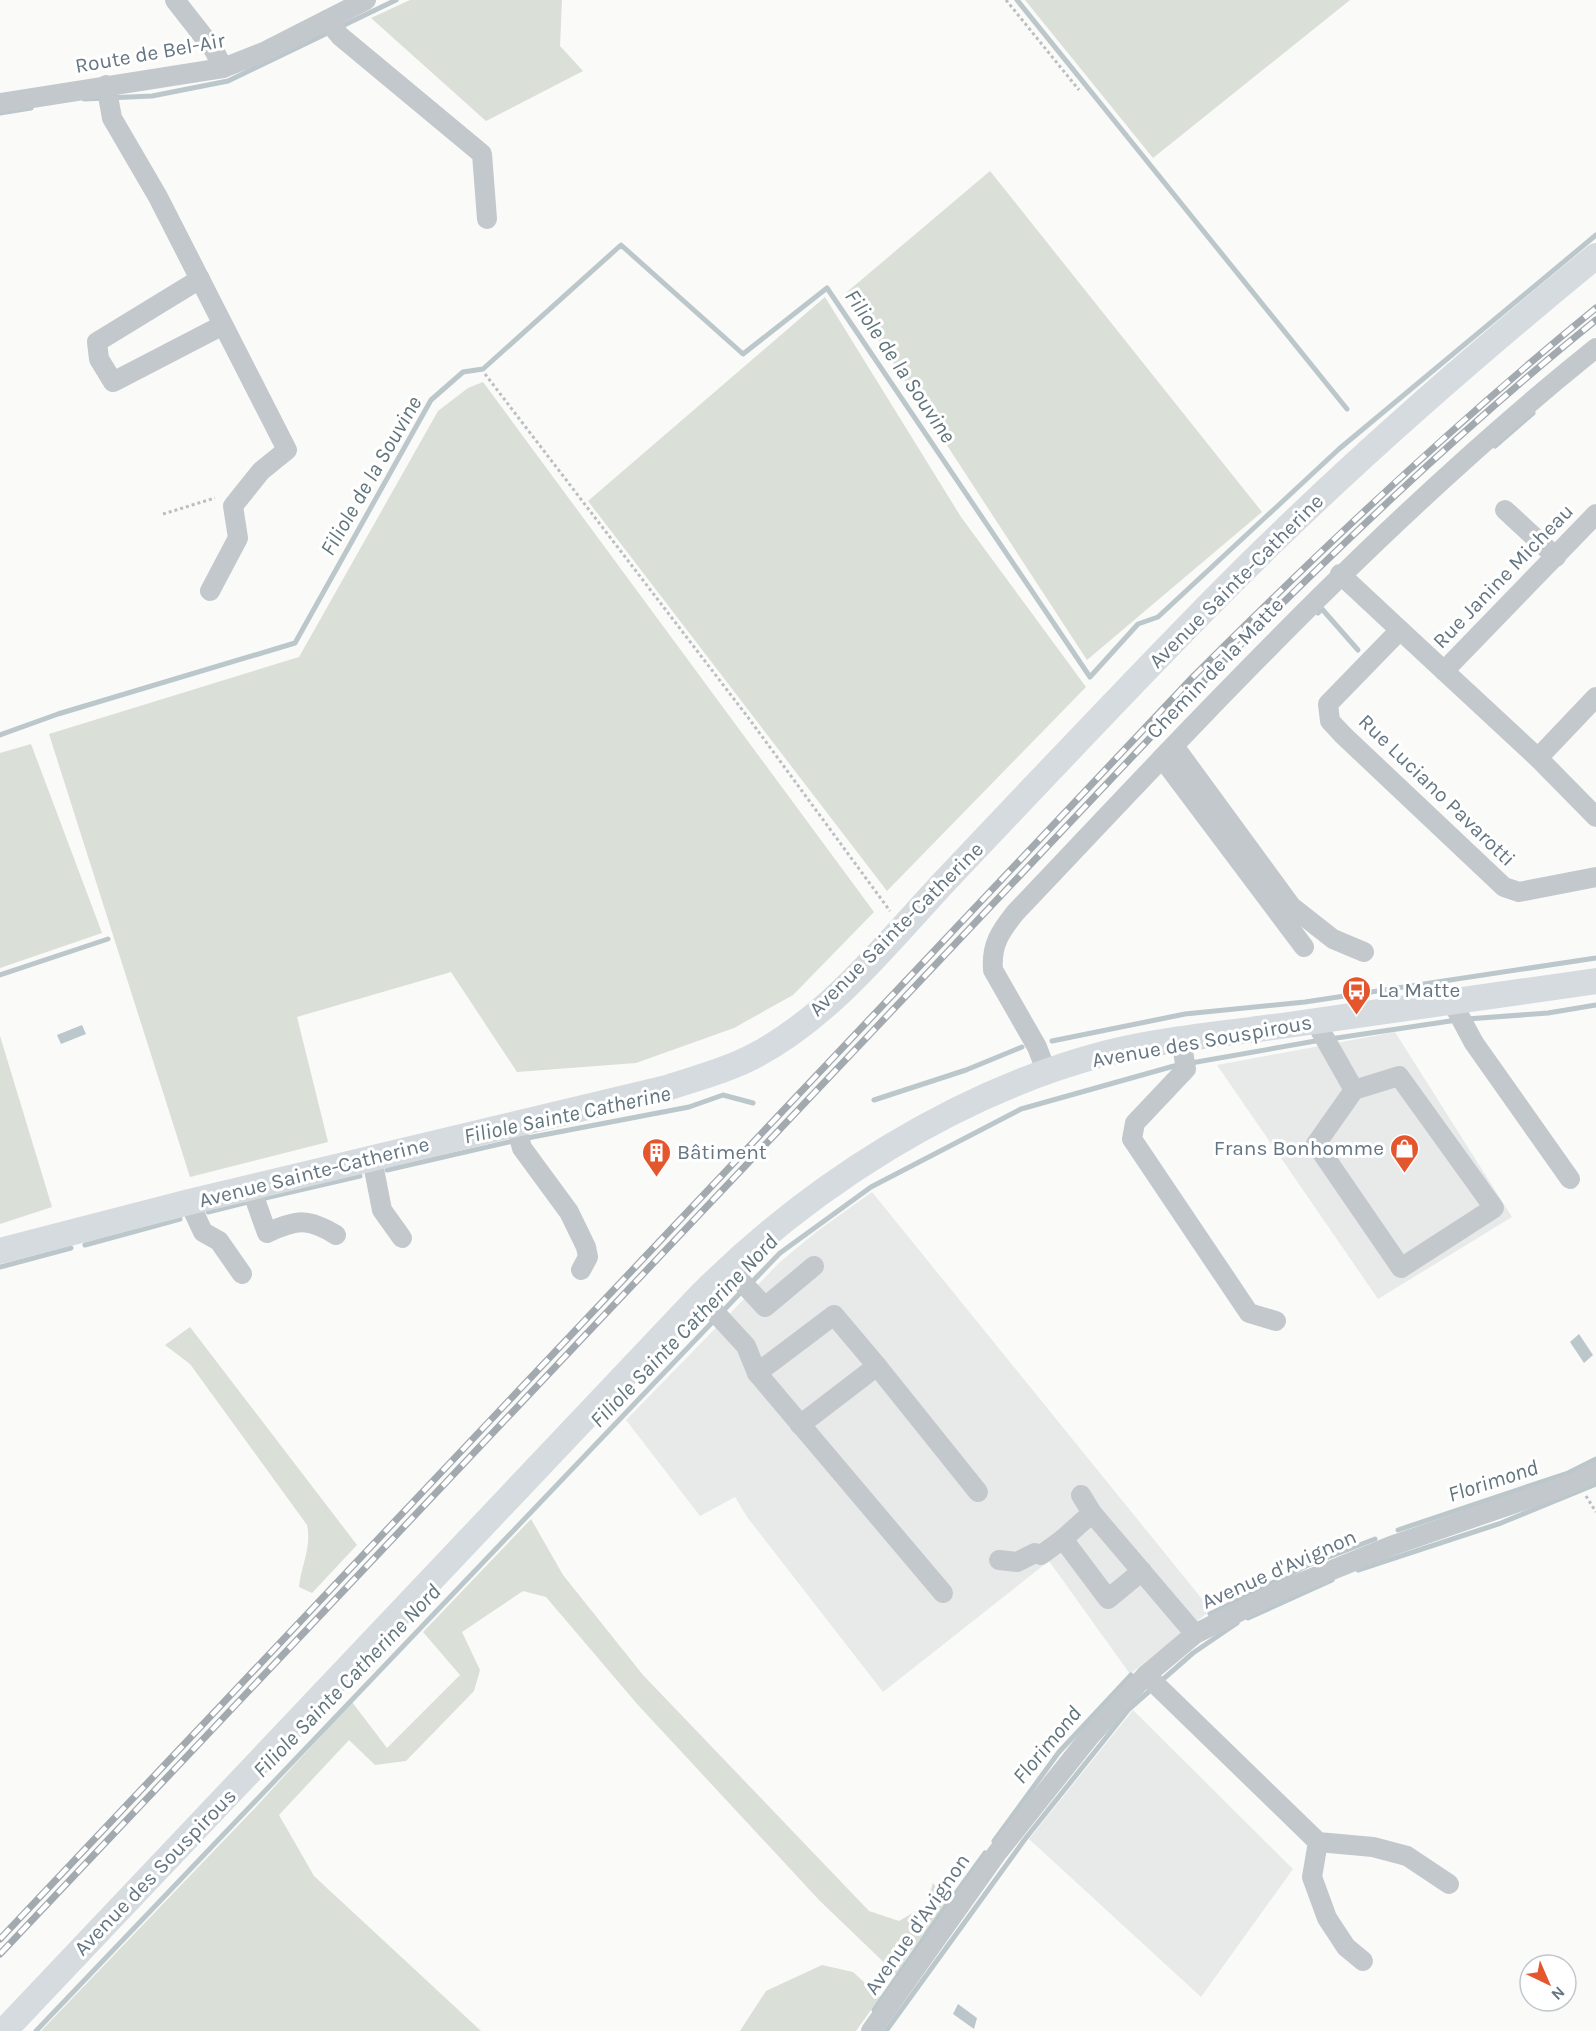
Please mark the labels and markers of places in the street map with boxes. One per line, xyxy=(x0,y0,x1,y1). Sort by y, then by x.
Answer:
bus stop icon: La Matte xyxy=(1341,974,1373,1016)
place label: La Matte xyxy=(1378,978,1460,1002)
shop icon: Frans Bonhomme xyxy=(1389,1132,1421,1174)
building icon: Bâtiment xyxy=(640,1136,672,1178)
place label: Frans Bonhomme xyxy=(1214,1136,1384,1160)
place label: Bâtiment xyxy=(677,1140,767,1164)

